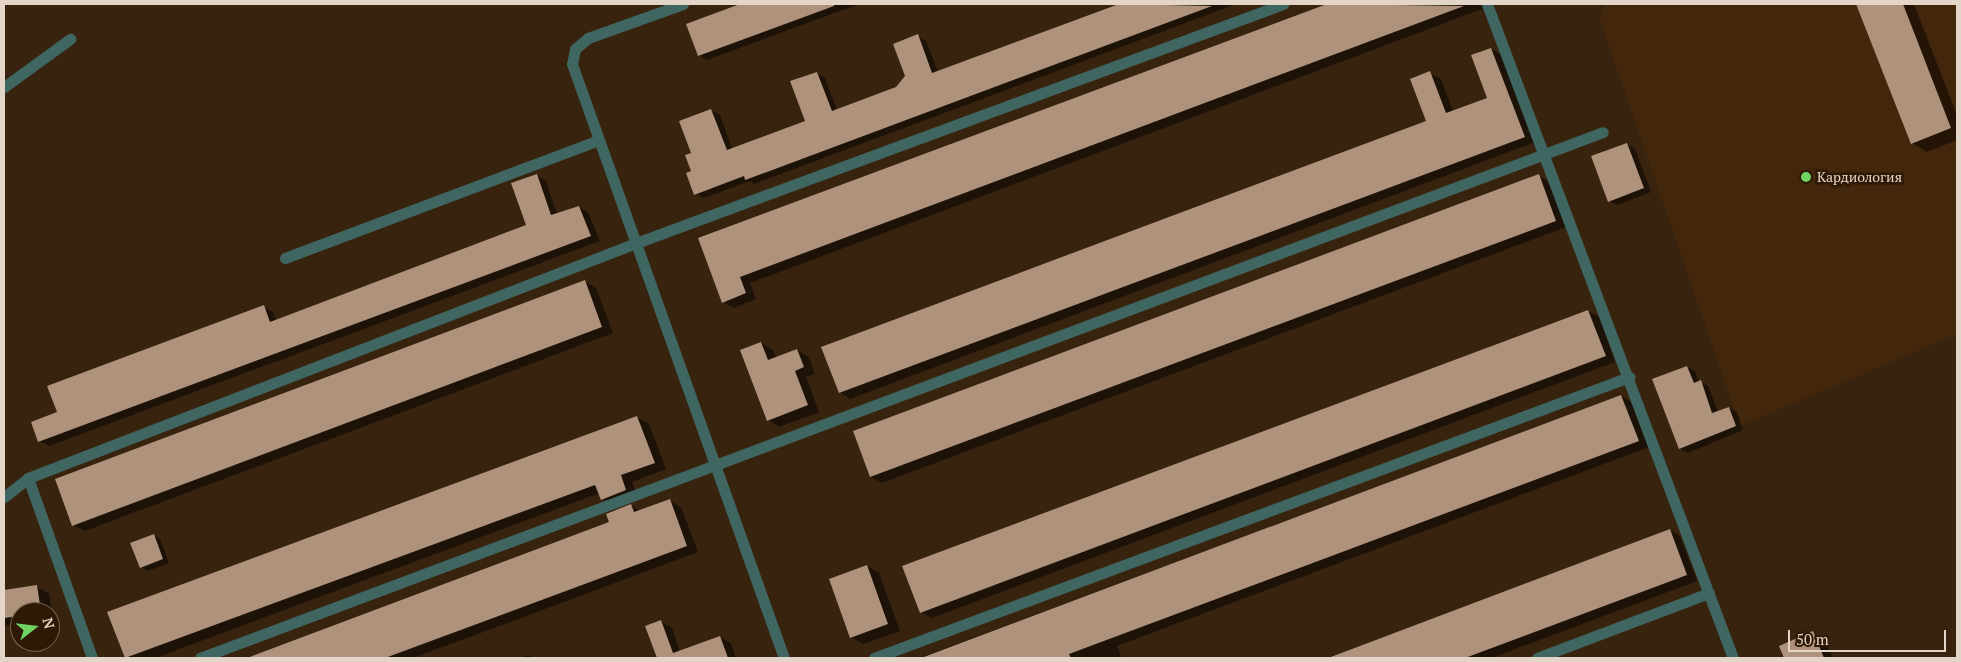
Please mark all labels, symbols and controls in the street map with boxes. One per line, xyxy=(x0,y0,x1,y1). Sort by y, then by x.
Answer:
place label: Кардиология xyxy=(1817,169,1902,185)
marker: Кардиология xyxy=(1799,170,1813,184)
north arrow xyxy=(10,602,60,652)
text: N xyxy=(38,615,60,631)
scale bar xyxy=(1791,620,1948,652)
text: 50 m xyxy=(1796,629,1829,649)

